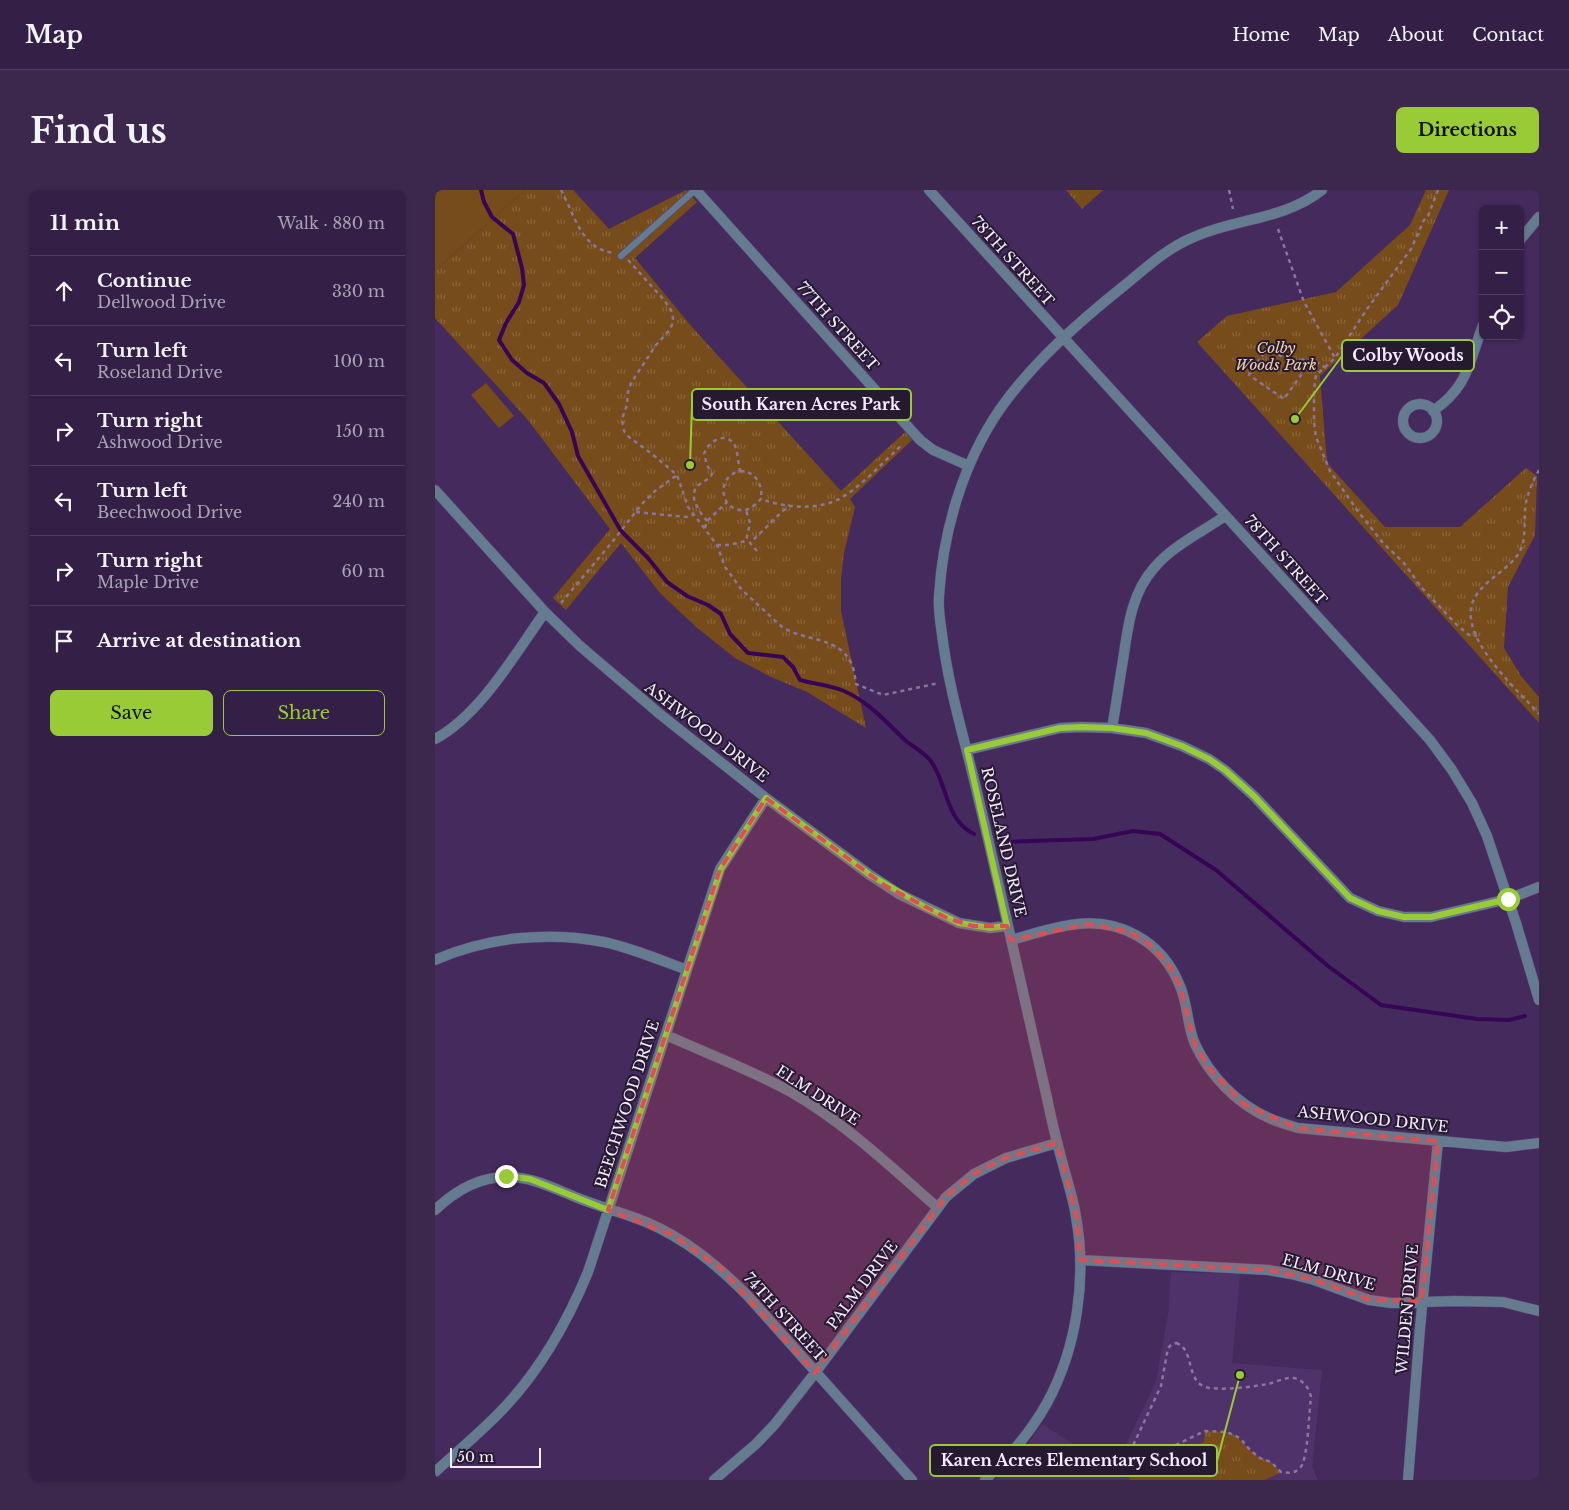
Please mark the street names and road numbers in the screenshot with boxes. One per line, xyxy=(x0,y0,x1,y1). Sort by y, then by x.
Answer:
street label: 78TH STREET xyxy=(968,212,1058,310)
street label: 77TH STREET xyxy=(793,278,883,374)
street label: 78TH STREET xyxy=(1241,511,1331,609)
street label: ASHWOOD DRIVE xyxy=(641,677,773,786)
street label: ROSELAND DRIVE xyxy=(977,765,1031,919)
street label: BEECHWOOD DRIVE xyxy=(591,1017,663,1191)
street label: ELM DRIVE xyxy=(772,1061,864,1129)
street label: ASHWOOD DRIVE xyxy=(1295,1102,1450,1136)
street label: PALM DRIVE xyxy=(822,1237,902,1333)
street label: WILDEN DRIVE xyxy=(1392,1243,1422,1376)
street label: ELM DRIVE xyxy=(1280,1250,1378,1294)
street label: 74TH STREET xyxy=(740,1269,830,1365)

